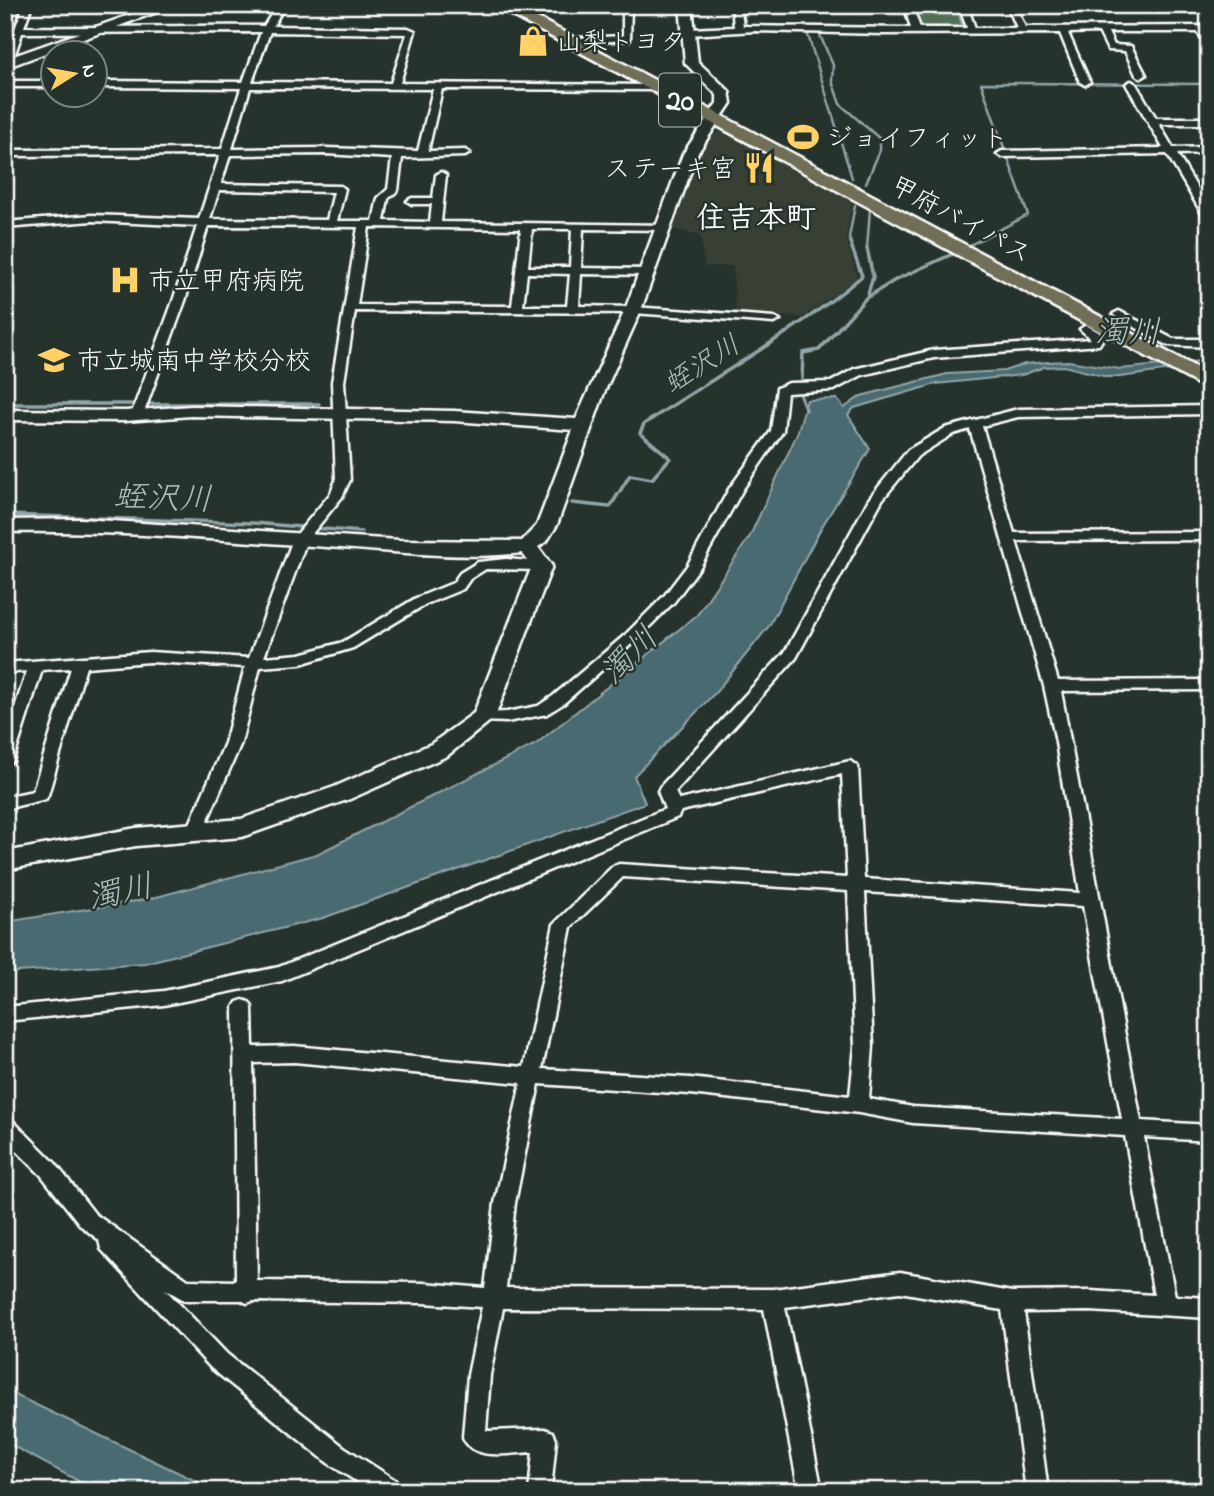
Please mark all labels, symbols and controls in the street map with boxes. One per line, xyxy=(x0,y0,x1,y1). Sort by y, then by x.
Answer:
shop icon: 山梨トヨタ xyxy=(516,24,550,58)
place label: 山梨トヨタ xyxy=(556,25,686,63)
north arrow xyxy=(38,38,108,108)
text: N xyxy=(74,62,103,80)
road number: 20 xyxy=(659,74,701,127)
sports icon: ジョイフィット xyxy=(786,120,820,154)
place label: ジョイフィット xyxy=(826,121,1008,159)
restaurant icon: ステーキ宮 xyxy=(742,151,776,185)
place label: ステーキ宮 xyxy=(604,152,736,190)
street label: 甲府バイパス xyxy=(882,168,1037,275)
district label: 住吉本町 xyxy=(696,198,816,242)
hospital icon: 市立甲府病院 xyxy=(108,263,142,297)
place label: 市立甲府病院 xyxy=(148,264,304,302)
water label: 濁川 xyxy=(1095,310,1161,358)
water label: 蛭沢川 xyxy=(656,326,749,406)
school or university icon: 市立城南中学校分校 xyxy=(37,343,71,377)
place label: 市立城南中学校分校 xyxy=(77,344,311,382)
water label: 蛭沢川 xyxy=(113,474,213,526)
water label: 濁川 xyxy=(591,617,671,697)
water label: 濁川 xyxy=(84,864,158,924)

